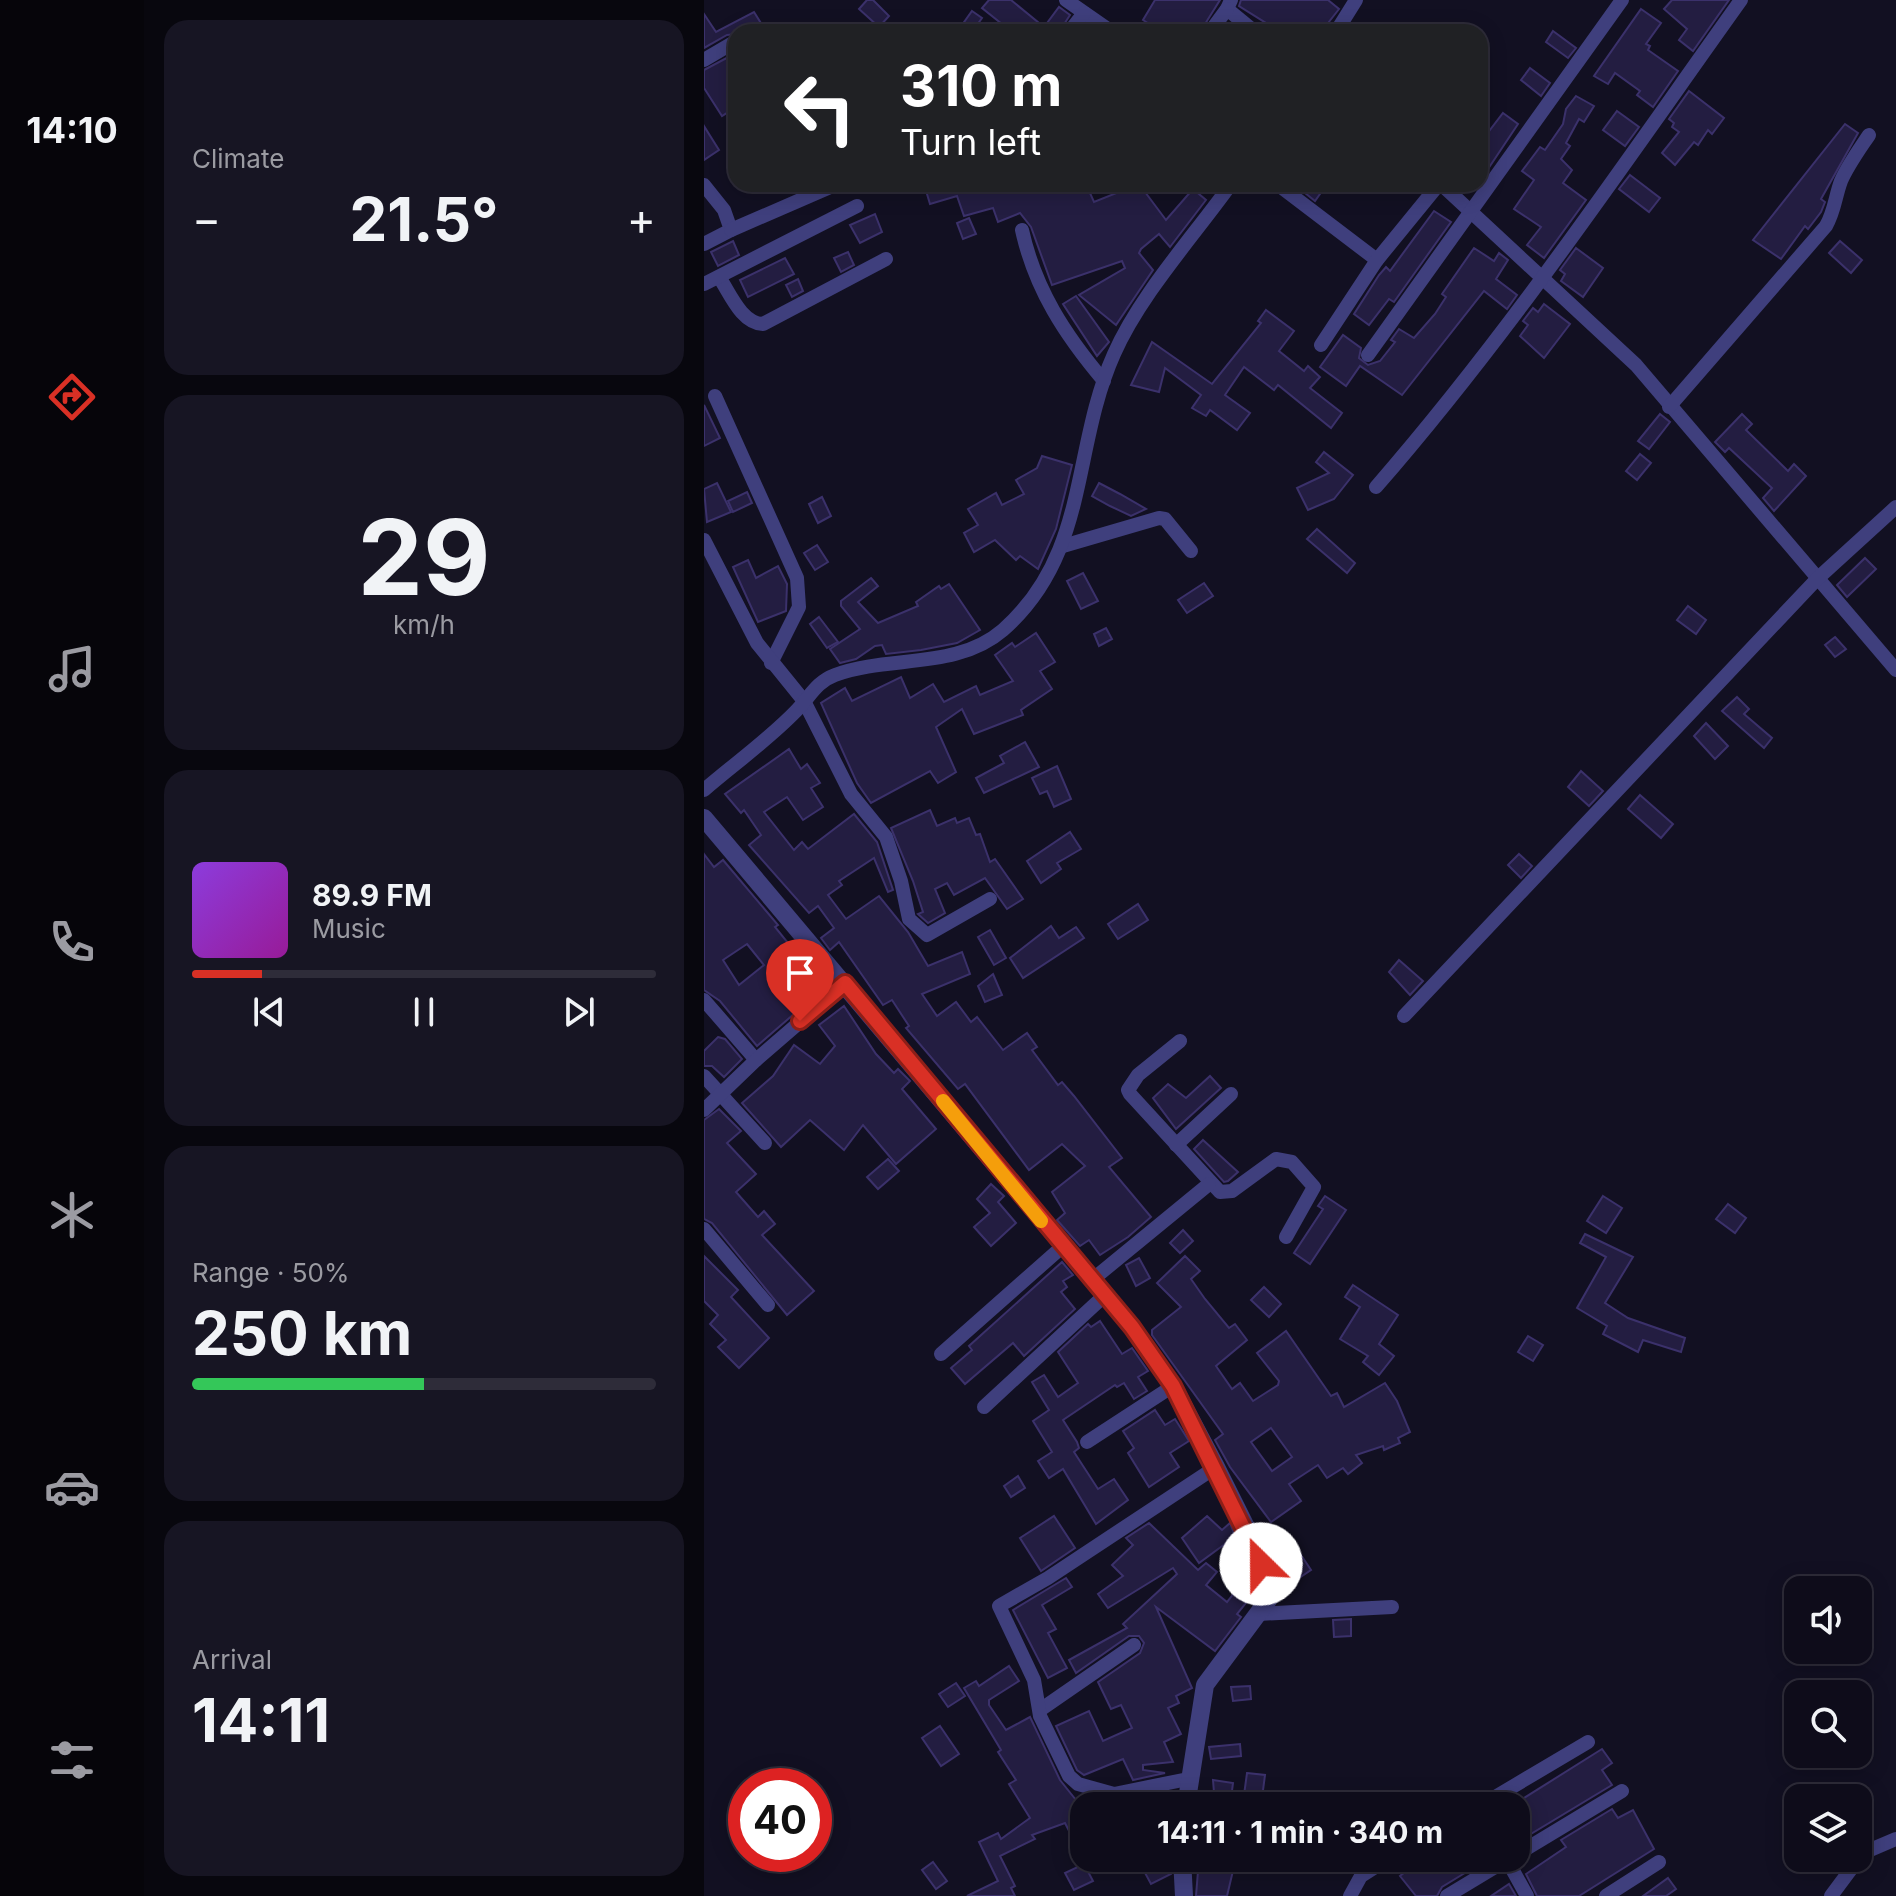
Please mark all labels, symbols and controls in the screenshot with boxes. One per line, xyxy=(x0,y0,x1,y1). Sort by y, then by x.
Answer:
text: 310 m xyxy=(900,52,1062,120)
icon: left xyxy=(768,56,872,160)
text: 14:10 xyxy=(26,108,118,152)
text: Turn left xyxy=(900,120,1041,164)
text: Climate xyxy=(192,143,284,174)
text: 21.5° xyxy=(350,183,498,255)
text: − xyxy=(192,192,221,246)
text: + xyxy=(627,192,656,246)
icon: directions xyxy=(44,369,100,425)
text: 29 xyxy=(357,494,491,620)
text: km/h xyxy=(393,609,455,640)
icon: music xyxy=(44,641,100,697)
text: 89.9 FM xyxy=(312,877,432,913)
text: Music xyxy=(312,913,386,944)
icon: phone xyxy=(44,914,100,970)
pin xyxy=(766,939,834,1021)
icon: arrive xyxy=(778,951,822,995)
icon: previous xyxy=(247,990,291,1034)
icon: pause xyxy=(402,990,446,1034)
icon: next xyxy=(557,990,601,1034)
icon: climate xyxy=(44,1187,100,1243)
text: Range · 50% xyxy=(192,1257,350,1288)
text: 250 km xyxy=(192,1297,412,1369)
icon: car xyxy=(44,1459,100,1515)
position arrow xyxy=(1219,1522,1303,1606)
map controls xyxy=(1784,1576,1872,1872)
button: sound xyxy=(1784,1576,1872,1664)
text: Arrival xyxy=(192,1644,272,1675)
button: search xyxy=(1784,1680,1872,1768)
text: 14:11 xyxy=(192,1684,330,1756)
icon: filters xyxy=(44,1732,100,1788)
speed limit sign: 40 xyxy=(728,1768,832,1872)
button: layers xyxy=(1784,1784,1872,1872)
text: 14:11 · 1 min · 340 m xyxy=(1157,1814,1443,1850)

